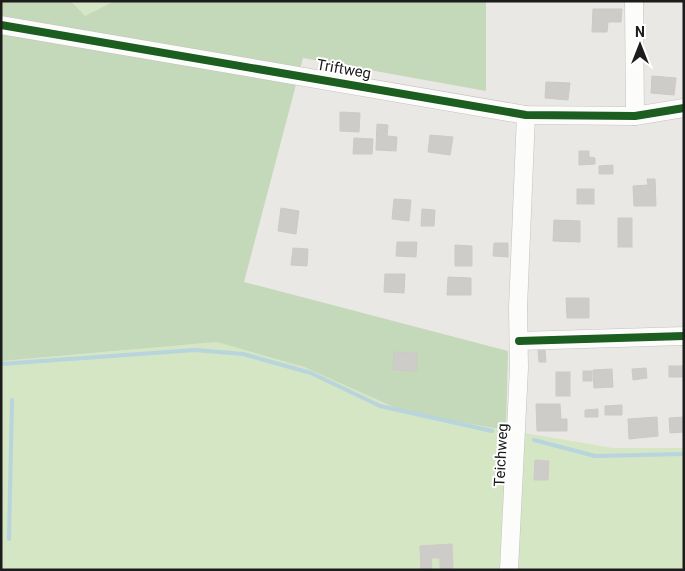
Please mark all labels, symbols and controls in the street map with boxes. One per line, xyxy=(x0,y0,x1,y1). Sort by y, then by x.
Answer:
north arrow xyxy=(615,20,665,70)
text: N xyxy=(635,24,645,40)
street label: Triftweg xyxy=(315,55,373,83)
street label: Teichweg xyxy=(490,423,512,487)

